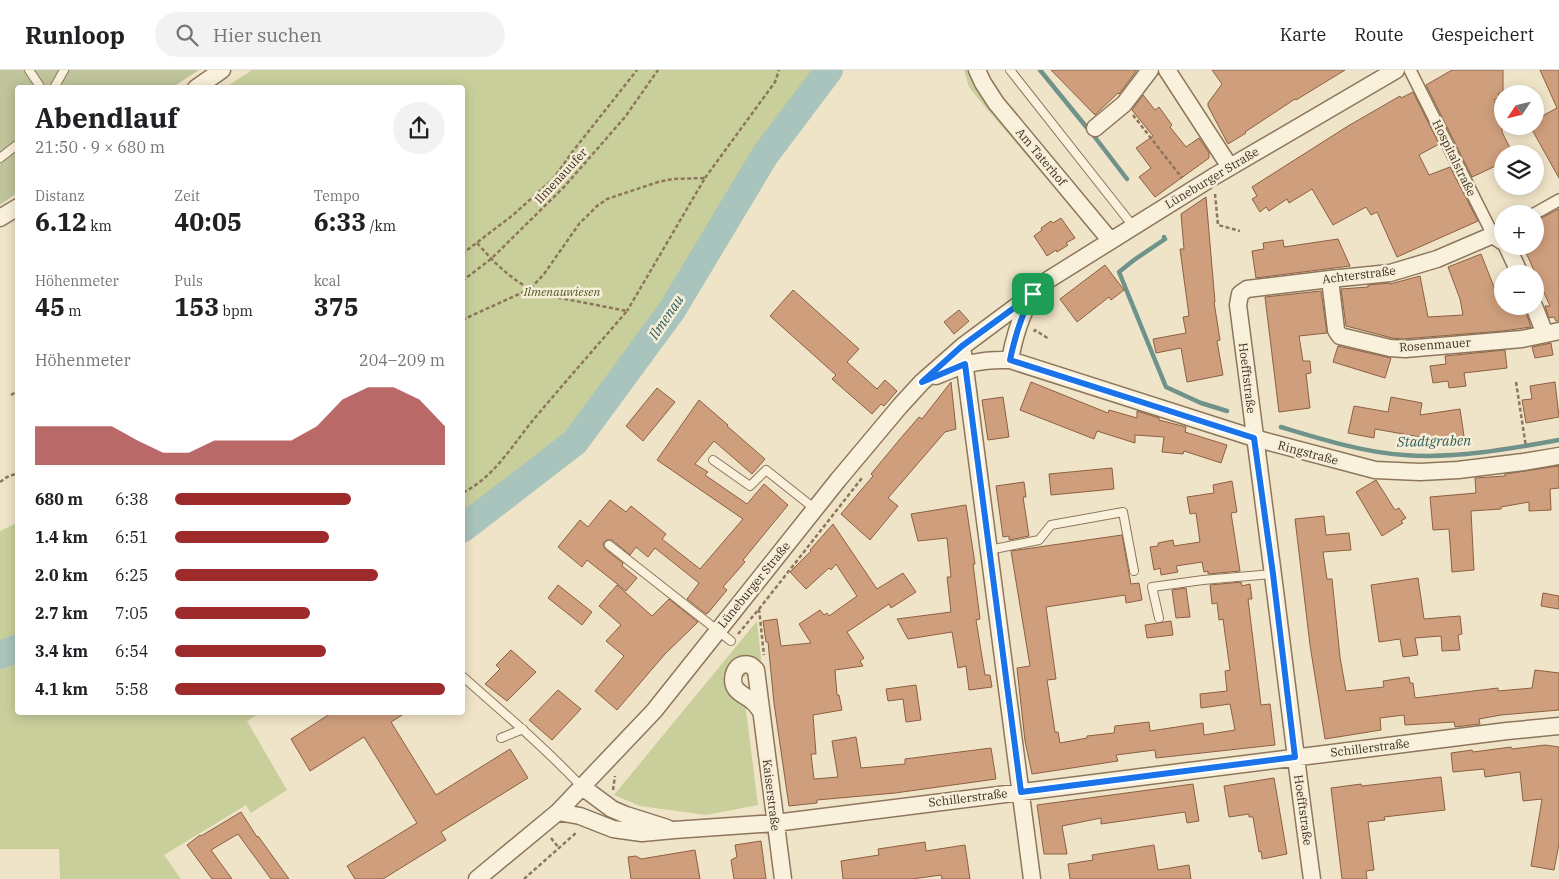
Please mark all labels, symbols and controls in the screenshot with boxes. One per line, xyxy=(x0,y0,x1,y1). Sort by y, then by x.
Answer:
search box xyxy=(155,12,505,57)
text: Runloop xyxy=(25,19,125,51)
icon: search xyxy=(173,21,201,49)
text: Hier suchen xyxy=(213,23,322,47)
text: Karte xyxy=(1280,23,1326,46)
text: Route xyxy=(1354,23,1403,46)
text: Gespeichert xyxy=(1431,23,1534,46)
north arrow xyxy=(1494,85,1544,135)
map controls xyxy=(1494,85,1544,315)
text: Abendlauf xyxy=(35,99,178,136)
button: share xyxy=(393,102,445,154)
street label: Hospitalstraße xyxy=(1429,117,1480,199)
street label: Am Taterhof xyxy=(1013,125,1070,189)
text: 21:50 · 9 × 680 m xyxy=(35,137,165,157)
street label: Ilmenauufer xyxy=(531,144,591,207)
street label: Lüneburger Straße xyxy=(1162,144,1261,211)
button: layers xyxy=(1494,145,1544,195)
text: Distanz xyxy=(35,187,85,205)
text: Zeit xyxy=(174,187,200,205)
text: Tempo xyxy=(314,187,360,205)
text: 6.12 xyxy=(35,205,87,238)
text: 40:05 xyxy=(174,205,242,238)
text: 6:33 xyxy=(314,205,366,238)
button: + xyxy=(1494,205,1544,255)
text: km xyxy=(87,217,112,235)
text: /km xyxy=(366,217,396,235)
street label: Achterstraße xyxy=(1321,263,1396,286)
button: − xyxy=(1494,265,1544,315)
text: Höhenmeter xyxy=(35,272,119,290)
text: Puls xyxy=(174,272,203,290)
text: kcal xyxy=(314,272,341,290)
pin xyxy=(1012,273,1054,315)
icon: arrive xyxy=(1019,280,1047,308)
park label: Ilmenauwiesen xyxy=(523,284,600,299)
text: 45 xyxy=(35,290,65,323)
text: 153 xyxy=(174,290,219,323)
text: 375 xyxy=(314,290,359,323)
water label: Ilmenau xyxy=(644,291,687,344)
text: m xyxy=(65,302,82,320)
text: bpm xyxy=(219,302,253,320)
street label: Rosenmauer xyxy=(1399,334,1472,354)
street label: Hoefftstraße xyxy=(1236,342,1259,414)
text: Höhenmeter xyxy=(35,350,131,370)
text: 204–209 m xyxy=(359,350,445,370)
water label: Stadtgraben xyxy=(1396,431,1471,451)
street label: Ringstraße xyxy=(1276,437,1340,468)
text: 680 m xyxy=(35,489,83,509)
text: 6:38 xyxy=(115,489,148,509)
text: 1.4 km xyxy=(35,527,88,547)
text: 6:51 xyxy=(115,527,148,547)
street label: Lüneburger Straße xyxy=(714,538,793,631)
text: 2.0 km xyxy=(35,565,88,585)
text: 6:25 xyxy=(115,565,148,585)
text: 2.7 km xyxy=(35,603,88,623)
text: 7:05 xyxy=(115,603,148,623)
text: 3.4 km xyxy=(35,641,88,661)
text: 6:54 xyxy=(115,641,148,661)
text: 4.1 km xyxy=(35,679,88,699)
text: 5:58 xyxy=(115,679,148,699)
street label: Schillerstraße xyxy=(1330,735,1410,760)
street label: Kaiserstraße xyxy=(760,758,783,832)
street label: Hoefftstraße xyxy=(1291,774,1316,846)
street label: Schillerstraße xyxy=(928,785,1008,810)

